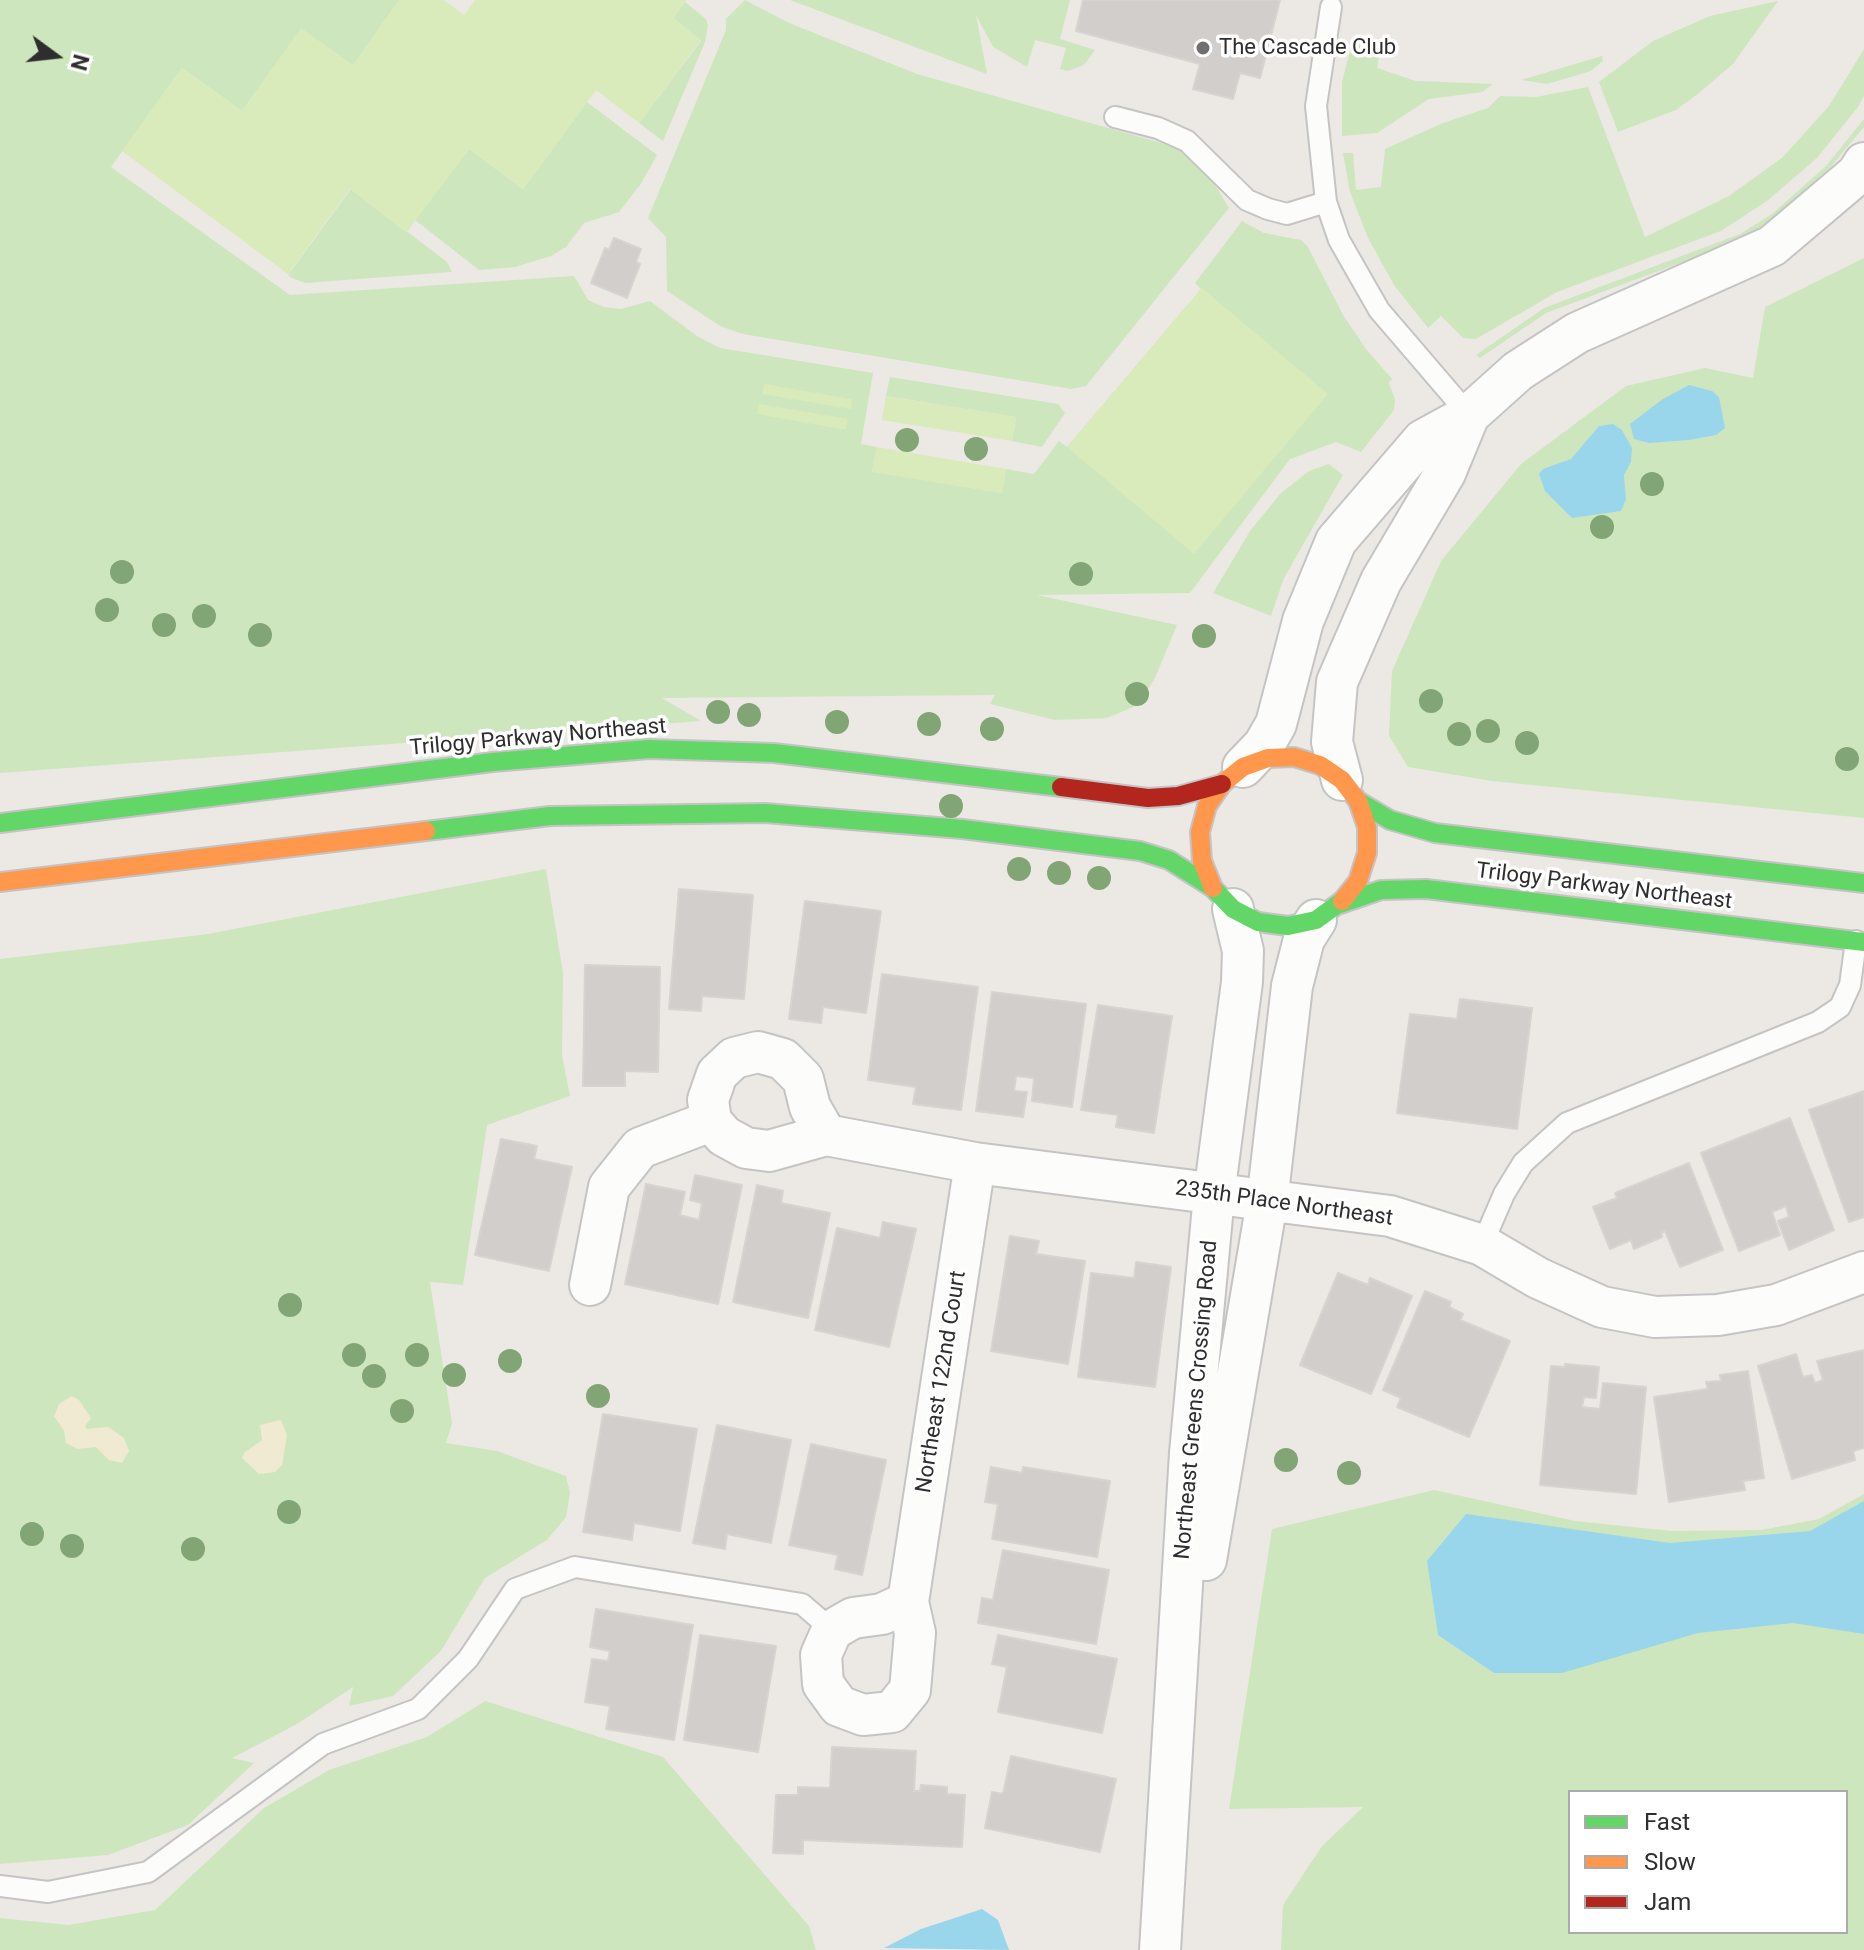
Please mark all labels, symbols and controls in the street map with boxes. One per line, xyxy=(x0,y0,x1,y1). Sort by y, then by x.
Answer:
north arrow xyxy=(16,16,96,96)
place label: The Cascade Club xyxy=(1219,35,1396,61)
marker: The Cascade Club xyxy=(1194,39,1212,57)
text: N xyxy=(66,52,94,73)
street label: Trilogy Parkway Northeast xyxy=(409,714,667,762)
street label: Trilogy Parkway Northeast xyxy=(1475,858,1733,916)
street label: 235th Place Northeast xyxy=(1174,1176,1394,1232)
street label: Northeast Greens Crossing Road xyxy=(1170,1239,1224,1561)
street label: Northeast 122nd Court xyxy=(911,1269,973,1495)
legend xyxy=(1568,1790,1848,1934)
text: Fast xyxy=(1644,1808,1690,1836)
text: Slow xyxy=(1644,1848,1696,1876)
text: Jam xyxy=(1644,1888,1691,1916)

